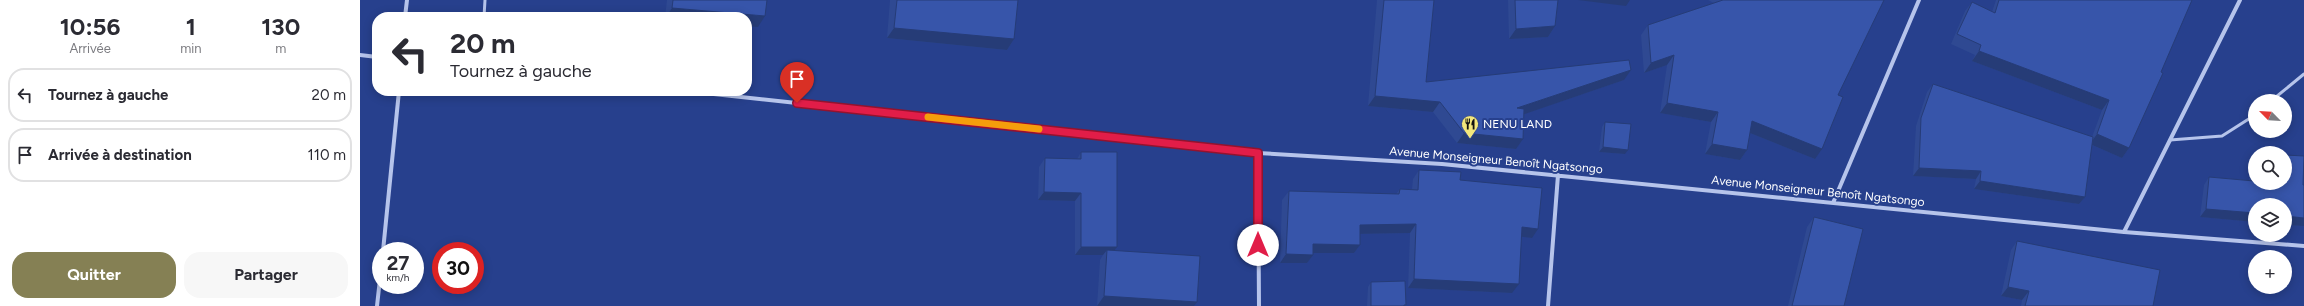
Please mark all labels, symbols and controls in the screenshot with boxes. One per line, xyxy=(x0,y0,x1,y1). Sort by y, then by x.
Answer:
text: 10:56 xyxy=(60,12,120,41)
text: 1 xyxy=(186,12,196,41)
text: 130 xyxy=(261,12,300,41)
text: 20 m xyxy=(450,26,515,60)
icon: left xyxy=(384,28,436,80)
text: Arrivée xyxy=(69,41,111,56)
text: min xyxy=(180,41,202,56)
text: m xyxy=(275,41,286,56)
text: Tournez à gauche xyxy=(450,60,592,82)
pin xyxy=(780,62,814,103)
icon: arrive xyxy=(786,68,808,90)
icon: left xyxy=(14,84,36,106)
text: Tournez à gauche xyxy=(48,86,168,104)
text: 20 m xyxy=(312,86,346,104)
north arrow xyxy=(2248,94,2292,138)
map controls xyxy=(2248,94,2292,294)
restaurant icon: NENU LAND xyxy=(1460,114,1480,139)
place label: NENU LAND xyxy=(1483,117,1552,131)
icon: arrive xyxy=(14,144,36,166)
street label: Avenue Monseigneur Benoît Ngatsongo xyxy=(1389,144,1603,176)
text: Arrivée à destination xyxy=(48,146,192,164)
text: 110 m xyxy=(308,146,346,164)
button: search xyxy=(2248,146,2292,190)
street label: Avenue Monseigneur Benoît Ngatsongo xyxy=(1711,173,1925,209)
button: layers xyxy=(2248,198,2292,242)
position arrow xyxy=(1237,224,1279,266)
speed limit sign: 30 xyxy=(432,242,484,294)
button: + xyxy=(2248,250,2292,294)
text: 27 xyxy=(387,251,409,275)
button: Quitter xyxy=(12,252,176,298)
button: Partager xyxy=(184,252,348,298)
text: km/h xyxy=(387,271,409,284)

